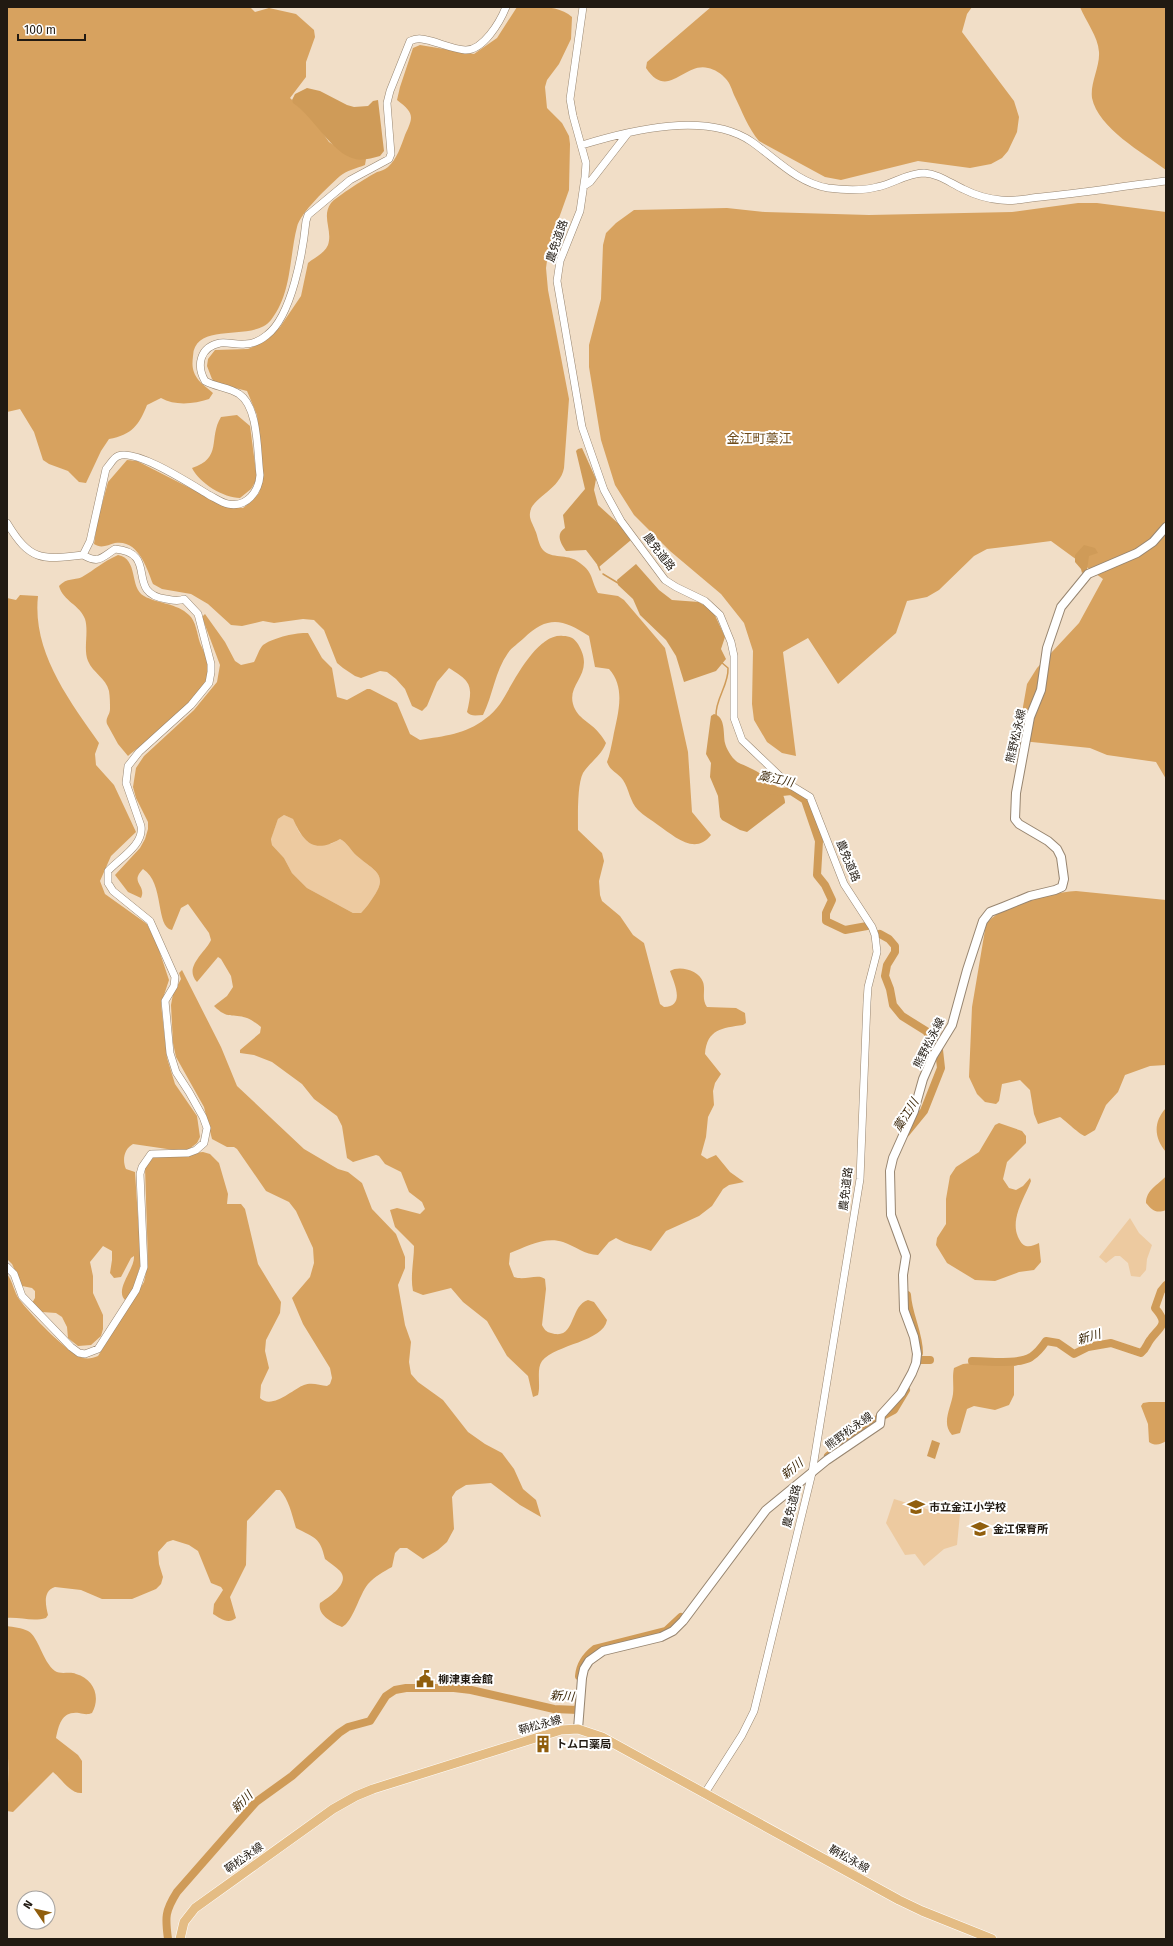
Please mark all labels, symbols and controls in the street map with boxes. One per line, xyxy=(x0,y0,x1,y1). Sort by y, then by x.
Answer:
scale bar xyxy=(18,16,85,42)
text: 100 m xyxy=(24,23,56,37)
street label: 農免道路 xyxy=(544,218,570,264)
district label: 金江町藁江 xyxy=(726,431,792,446)
street label: 農免道路 xyxy=(640,531,678,573)
street label: 熊野松永線 xyxy=(1003,708,1029,764)
water label: 藁江川 xyxy=(757,768,797,790)
street label: 農免道路 xyxy=(833,838,863,884)
street label: 熊野松永線 xyxy=(911,1016,947,1070)
water label: 藁江川 xyxy=(891,1094,923,1134)
street label: 農免道路 xyxy=(837,1166,855,1212)
water label: 新川 xyxy=(1076,1326,1104,1347)
street label: 熊野松永線 xyxy=(823,1410,875,1452)
water label: 新川 xyxy=(778,1455,807,1482)
street label: 農免道路 xyxy=(780,1483,804,1529)
school or university icon: 市立金江小学校 xyxy=(906,1497,926,1517)
place label: 市立金江小学校 xyxy=(929,1501,1006,1514)
school or university icon: 金江保育所 xyxy=(970,1519,990,1539)
place label: 金江保育所 xyxy=(993,1523,1048,1536)
public building icon: 柳津東会館 xyxy=(415,1669,435,1689)
place label: 柳津東会館 xyxy=(438,1673,493,1686)
water label: 新川 xyxy=(550,1688,576,1704)
street label: 鞆松永線 xyxy=(517,1713,563,1737)
building icon: トムロ薬局 xyxy=(533,1734,553,1754)
place label: トムロ薬局 xyxy=(556,1738,611,1751)
water label: 新川 xyxy=(229,1787,257,1815)
street label: 鞆松永線 xyxy=(222,1840,266,1876)
street label: 鞆松永線 xyxy=(827,1843,871,1875)
north arrow xyxy=(16,1890,56,1930)
text: N xyxy=(21,1898,36,1911)

